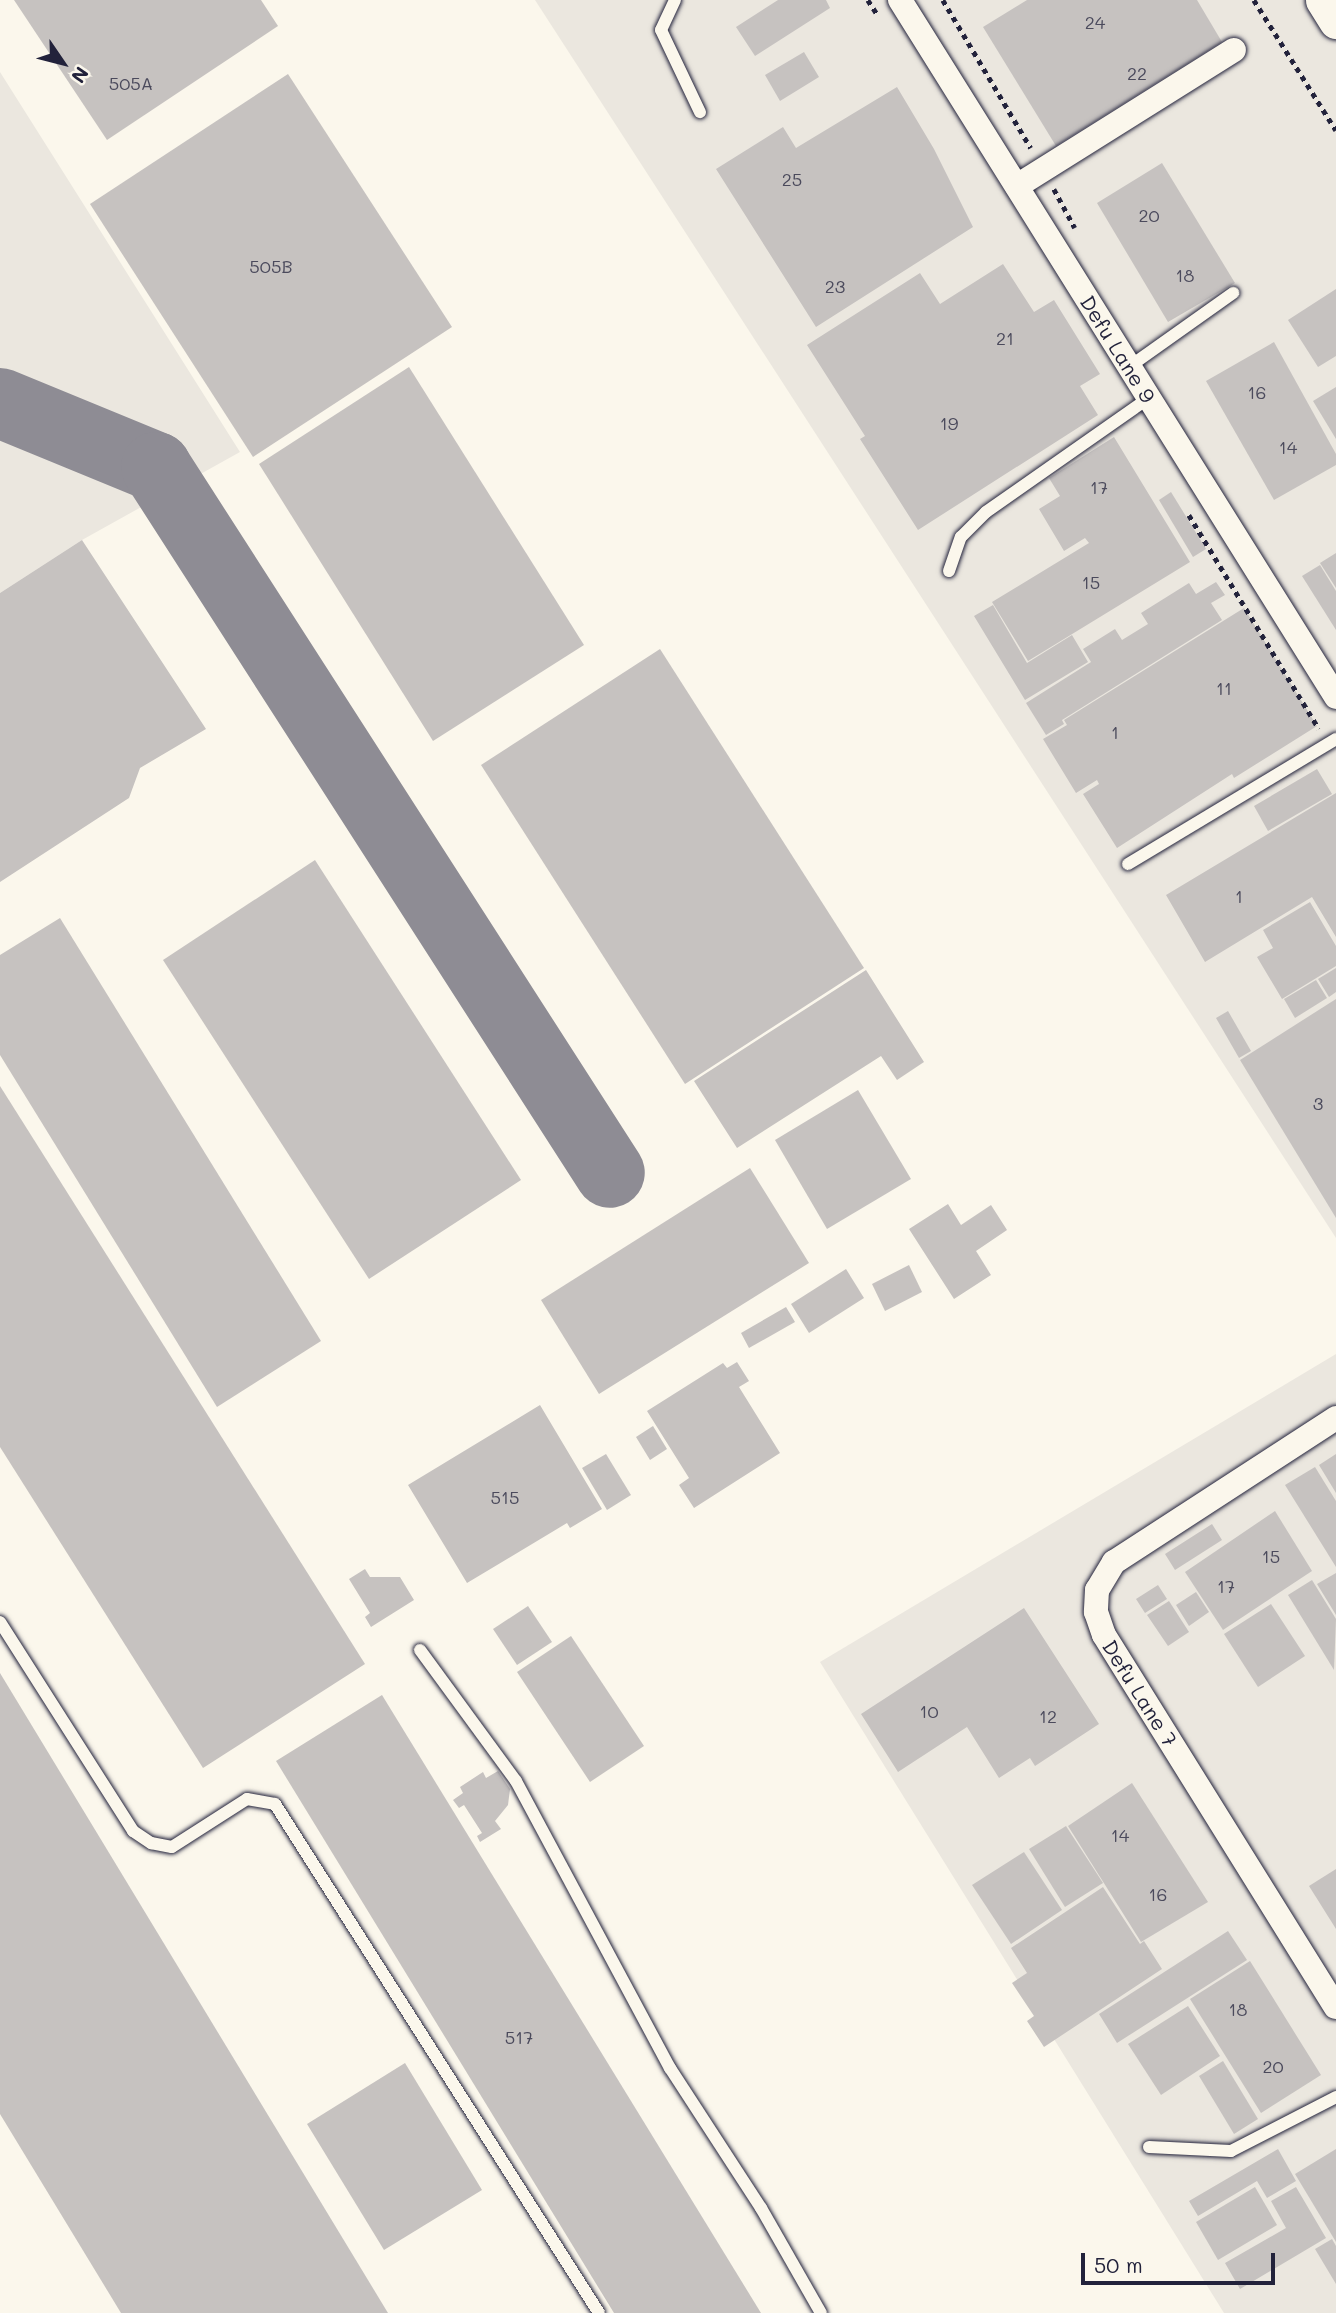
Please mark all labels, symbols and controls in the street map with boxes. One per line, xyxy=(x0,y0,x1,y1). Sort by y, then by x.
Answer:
house number: 24 xyxy=(1085,11,1105,33)
north arrow xyxy=(28,28,98,98)
text: N xyxy=(66,62,95,88)
house number: 22 xyxy=(1127,62,1147,84)
house number: 505A xyxy=(109,72,153,94)
house number: 25 xyxy=(782,168,802,190)
house number: 20 xyxy=(1138,204,1160,226)
house number: 505B xyxy=(249,255,293,277)
house number: 18 xyxy=(1176,264,1194,286)
house number: 23 xyxy=(825,275,845,297)
street label: Defu Lane 9 xyxy=(1075,291,1161,407)
house number: 21 xyxy=(996,327,1014,349)
house number: 16 xyxy=(1248,381,1266,403)
house number: 19 xyxy=(940,412,958,434)
house number: 14 xyxy=(1279,436,1297,458)
house number: 17 xyxy=(1090,476,1108,498)
house number: 15 xyxy=(1082,571,1100,593)
house number: 11 xyxy=(1216,677,1232,699)
house number: 1 xyxy=(1111,721,1119,743)
house number: 1 xyxy=(1235,885,1243,907)
house number: 3 xyxy=(1313,1092,1323,1114)
house number: 515 xyxy=(490,1486,520,1508)
house number: 15 xyxy=(1262,1545,1280,1567)
house number: 17 xyxy=(1217,1575,1235,1597)
street label: Defu Lane 7 xyxy=(1097,1635,1183,1751)
house number: 10 xyxy=(919,1700,939,1722)
house number: 12 xyxy=(1039,1705,1057,1727)
house number: 14 xyxy=(1111,1824,1129,1846)
house number: 16 xyxy=(1149,1883,1167,1905)
house number: 18 xyxy=(1229,1998,1247,2020)
house number: 517 xyxy=(505,2026,533,2048)
house number: 20 xyxy=(1262,2055,1284,2077)
scale bar xyxy=(1084,2240,1278,2284)
text: 50 m xyxy=(1094,2251,1143,2278)

